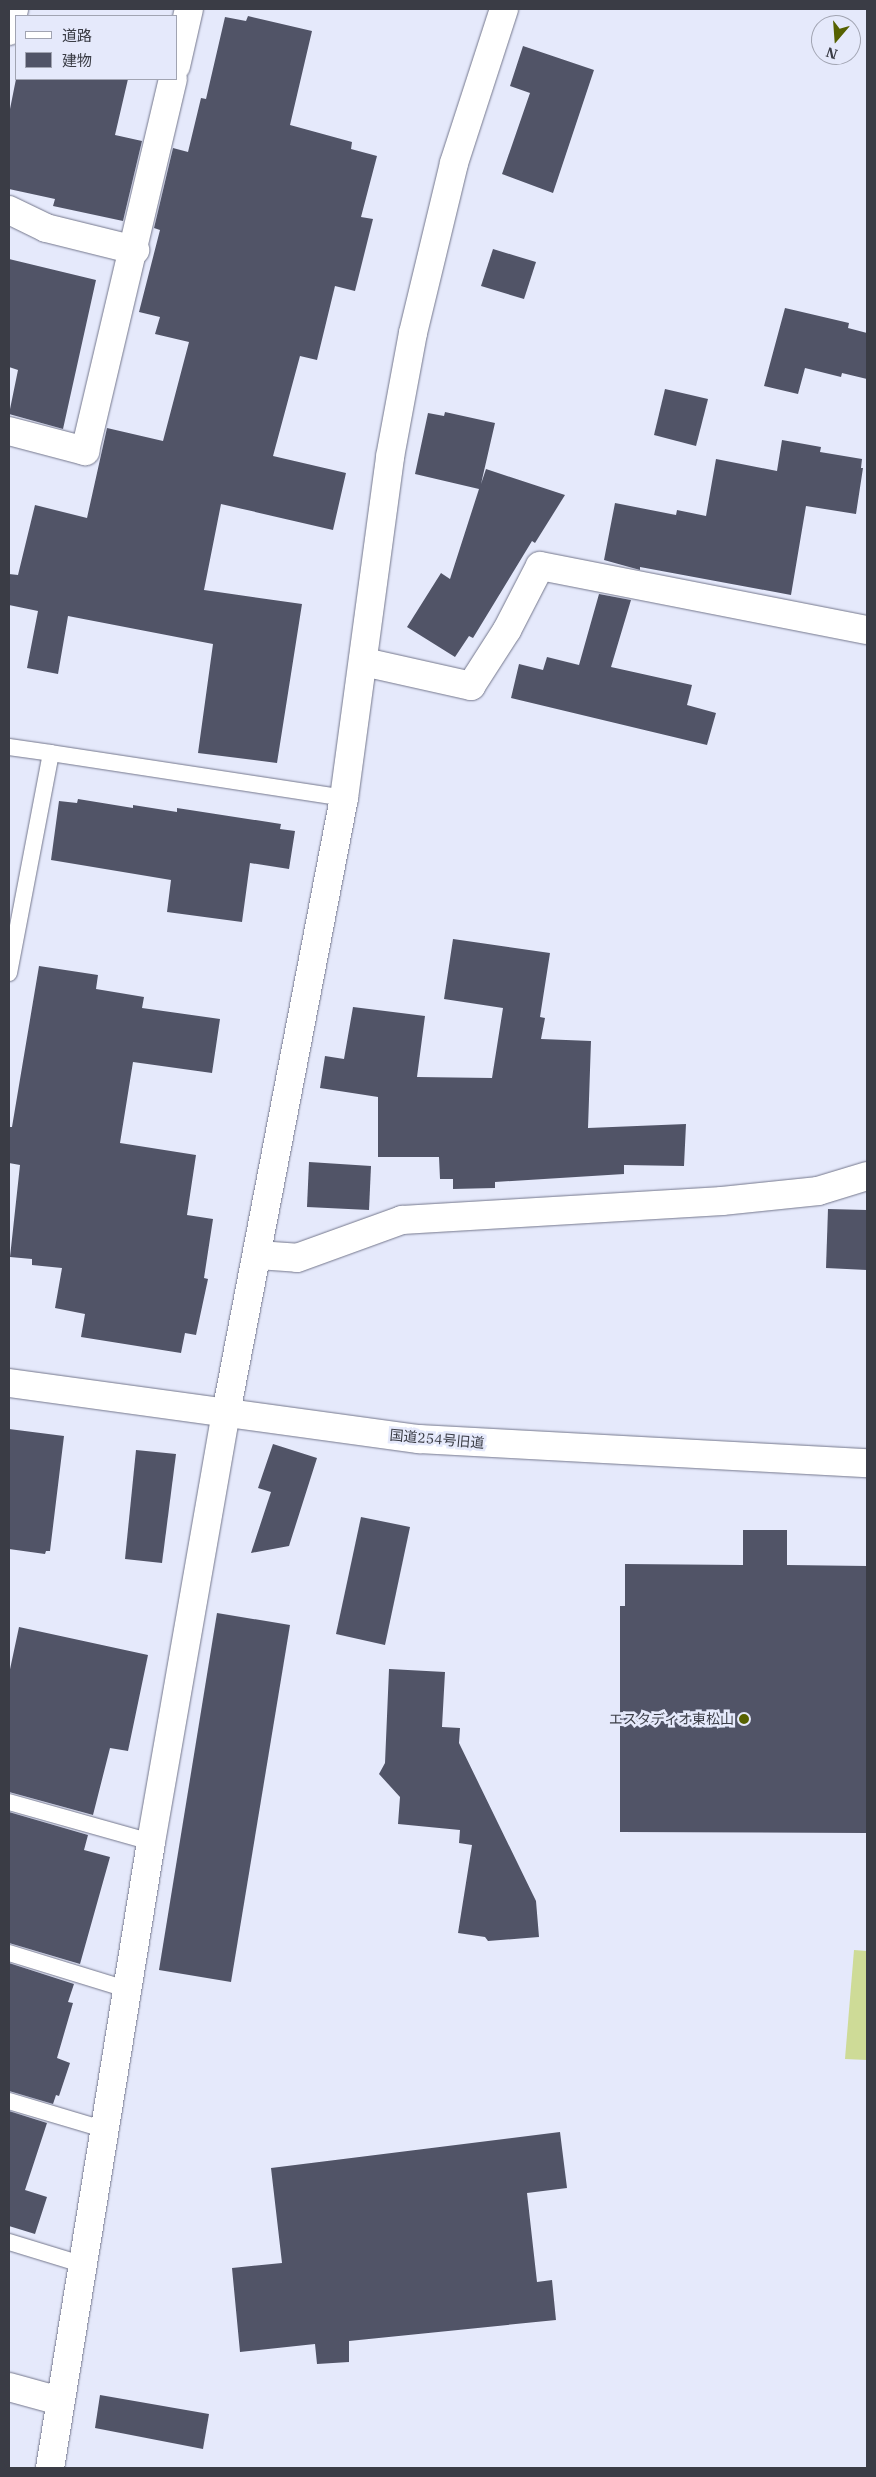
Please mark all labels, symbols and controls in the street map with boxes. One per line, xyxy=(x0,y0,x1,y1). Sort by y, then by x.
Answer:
legend xyxy=(15,15,178,80)
north arrow xyxy=(811,15,861,65)
text: 道路 xyxy=(62,26,92,45)
text: N xyxy=(824,43,840,64)
text: 建物 xyxy=(62,51,92,70)
street label: 国道254号旧道 xyxy=(389,1426,485,1452)
place label: エスタディオ東松山 xyxy=(608,1711,734,1727)
marker: エスタディオ東松山 xyxy=(738,1713,750,1725)

